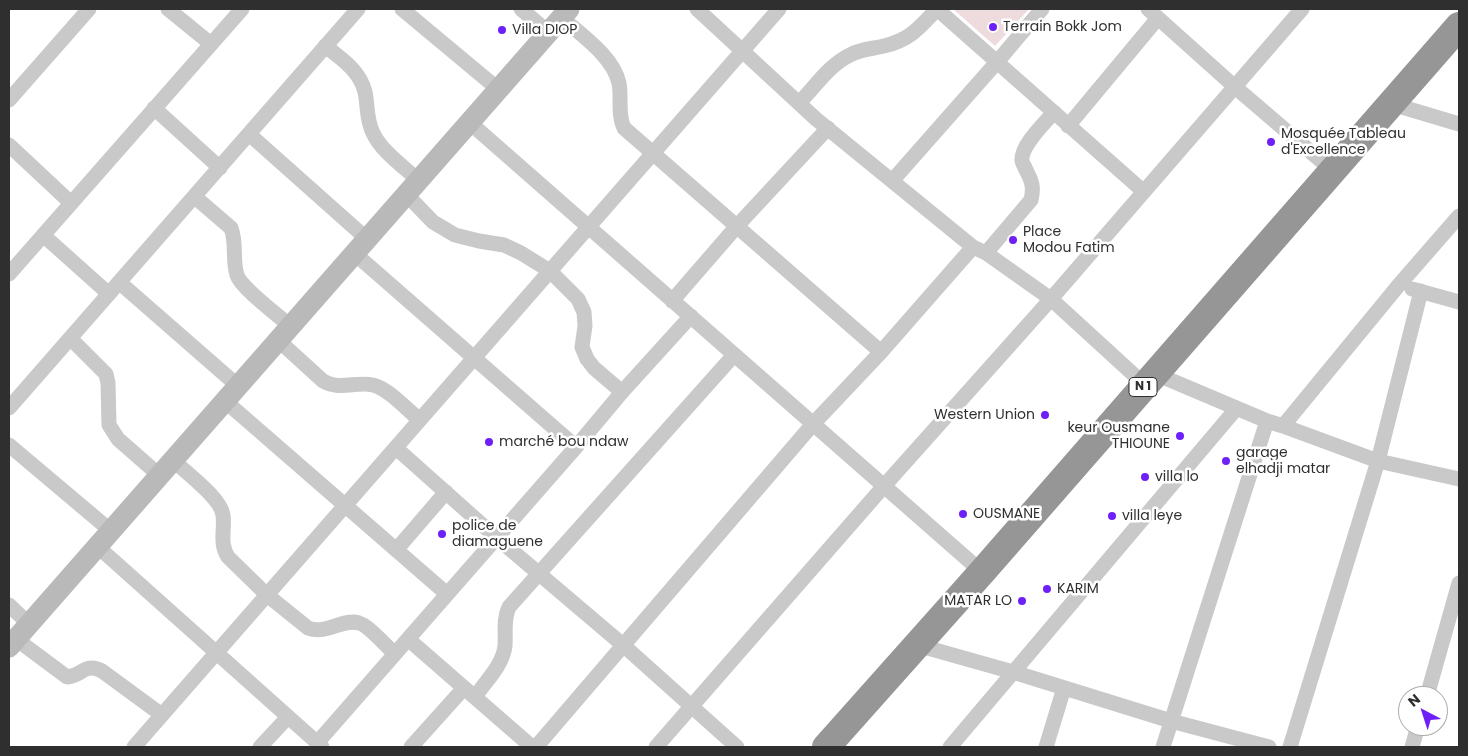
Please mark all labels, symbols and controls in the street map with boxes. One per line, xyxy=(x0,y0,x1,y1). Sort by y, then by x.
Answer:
place label: Terrain Bokk Jom xyxy=(1003,19,1122,35)
marker: Terrain Bokk Jom xyxy=(987,21,999,33)
place label: Villa DIOP xyxy=(512,22,577,38)
marker: Villa DIOP xyxy=(496,24,508,36)
place label: Mosquée Tableau d'Excellence xyxy=(1281,126,1406,158)
marker: Mosquée Tableau d'Excellence xyxy=(1265,136,1277,148)
place label: Place Modou Fatim xyxy=(1023,224,1115,256)
marker: Place Modou Fatim xyxy=(1007,234,1019,246)
road number: N 1 xyxy=(1129,378,1157,397)
place label: Western Union xyxy=(934,407,1035,423)
marker: Western Union xyxy=(1039,409,1051,421)
place label: keur Ousmane THIOUNE xyxy=(1067,420,1170,452)
marker: keur Ousmane THIOUNE xyxy=(1174,430,1186,442)
place label: marché bou ndaw xyxy=(499,434,628,450)
marker: marché bou ndaw xyxy=(483,436,495,448)
place label: garage elhadji matar xyxy=(1236,445,1330,478)
marker: garage elhadji matar xyxy=(1220,455,1232,467)
place label: villa lo xyxy=(1155,469,1199,485)
marker: villa lo xyxy=(1139,471,1151,483)
place label: OUSMANE xyxy=(973,506,1040,522)
marker: OUSMANE xyxy=(957,508,969,520)
place label: villa leye xyxy=(1122,508,1182,524)
marker: villa leye xyxy=(1106,510,1118,522)
place label: police de diamaguene xyxy=(452,518,543,550)
marker: police de diamaguene xyxy=(436,528,448,540)
place label: KARIM xyxy=(1057,581,1099,597)
marker: KARIM xyxy=(1041,583,1053,595)
place label: MATAR LO xyxy=(944,593,1012,609)
marker: MATAR LO xyxy=(1016,595,1028,607)
north arrow xyxy=(1398,686,1448,736)
text: N xyxy=(1404,689,1424,711)

